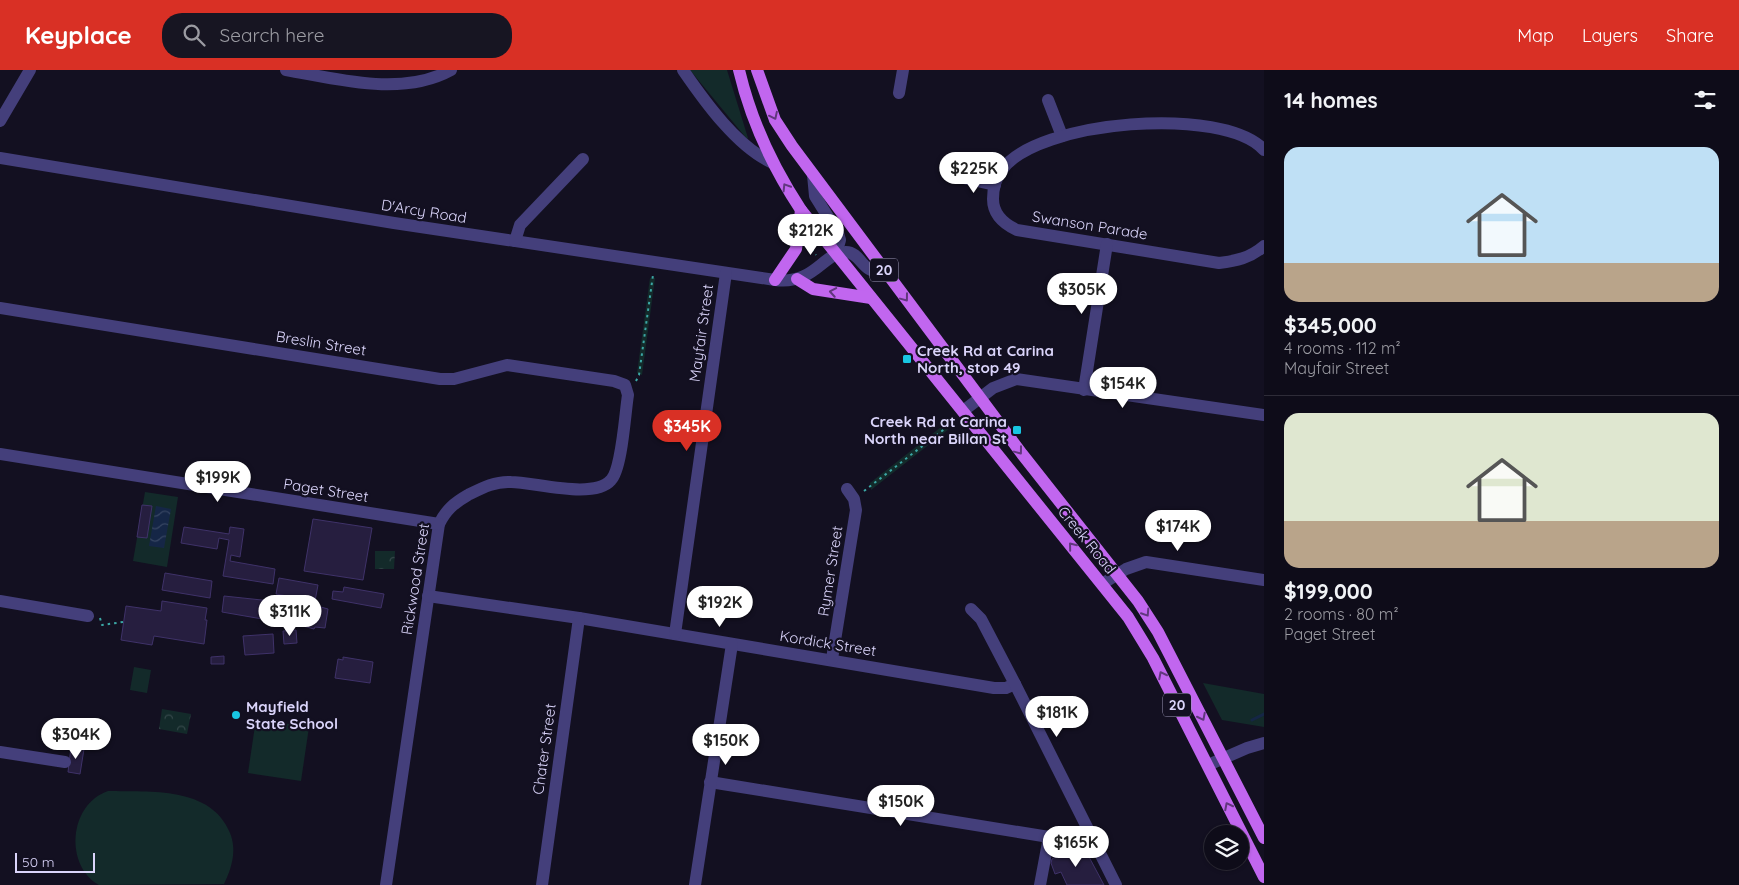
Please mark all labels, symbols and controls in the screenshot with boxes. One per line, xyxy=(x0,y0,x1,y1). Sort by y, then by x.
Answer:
search box xyxy=(162,13,512,58)
text: Keyplace xyxy=(25,20,132,50)
icon: search xyxy=(180,21,208,49)
text: Search here xyxy=(220,23,325,47)
text: Map xyxy=(1517,24,1554,47)
text: Layers xyxy=(1582,24,1638,47)
text: Share xyxy=(1666,24,1714,47)
icon: filters xyxy=(1691,86,1719,114)
text: 14 homes xyxy=(1284,87,1378,113)
one-way arrow xyxy=(768,110,778,119)
pin: $225K xyxy=(939,152,1009,194)
text: $225K xyxy=(950,158,998,178)
icon: home xyxy=(1457,180,1547,270)
one-way arrow xyxy=(783,183,793,192)
street label: D'Arcy Road xyxy=(380,195,468,227)
street label: Swanson Parade xyxy=(1031,206,1149,244)
pin: $212K xyxy=(776,214,846,256)
text: $212K xyxy=(789,220,833,240)
road number: 20 xyxy=(870,258,898,282)
pin: $305K xyxy=(1047,272,1117,315)
text: $305K xyxy=(1058,279,1106,299)
street label: Mayfair Street xyxy=(685,283,717,383)
one-way arrow xyxy=(829,288,837,298)
one-way arrow xyxy=(899,292,908,302)
text: $345,000 xyxy=(1284,312,1377,338)
street label: Breslin Street xyxy=(275,326,367,360)
text: 4 rooms · 112 m² xyxy=(1284,338,1401,358)
place label: Creek Rd at Carina North, stop 49 xyxy=(917,341,1054,377)
marker: Creek Rd at Carina North, stop 49 xyxy=(901,353,913,365)
text: Mayfair Street xyxy=(1284,358,1389,378)
pin: $154K xyxy=(1088,366,1158,409)
text: $154K xyxy=(1101,373,1145,393)
pin: $345K xyxy=(652,410,722,452)
place label: Creek Rd at Carina North near Billan St xyxy=(864,412,1007,448)
text: $345K xyxy=(663,416,711,436)
marker: Creek Rd at Carina North near Billan St xyxy=(1011,424,1023,436)
one-way arrow xyxy=(1014,445,1022,454)
icon: home xyxy=(1457,445,1547,535)
pin: $199K xyxy=(183,460,253,503)
text: $199K xyxy=(196,467,240,487)
street label: Paget Street xyxy=(282,474,370,506)
street label: Creek Road xyxy=(1054,502,1120,578)
pin: $174K xyxy=(1143,510,1213,552)
text: $174K xyxy=(1156,516,1200,536)
street label: Rickwood Street xyxy=(397,522,433,636)
street label: Rymer Street xyxy=(813,524,847,618)
one-way arrow xyxy=(1068,542,1077,551)
text: $199,000 xyxy=(1284,578,1373,604)
pin: $192K xyxy=(685,586,755,628)
text: $192K xyxy=(698,592,742,612)
pin: $311K xyxy=(255,594,325,637)
text: $311K xyxy=(269,601,311,621)
text: 2 rooms · 80 m² xyxy=(1284,604,1399,624)
one-way arrow xyxy=(1140,608,1150,617)
text: Paget Street xyxy=(1284,624,1375,644)
street label: Kordick Street xyxy=(778,626,878,660)
one-way arrow xyxy=(1158,671,1168,680)
road number: 20 xyxy=(1163,694,1191,716)
pin: $181K xyxy=(1022,696,1092,738)
place label: Mayfield State School xyxy=(246,697,338,733)
street label: Chater Street xyxy=(528,702,560,796)
text: $181K xyxy=(1036,702,1078,722)
marker: Mayfield State School xyxy=(230,709,242,721)
one-way arrow xyxy=(1196,711,1206,720)
pin: $304K xyxy=(41,718,111,760)
text: $304K xyxy=(52,724,100,744)
pin: $150K xyxy=(691,724,761,766)
text: $150K xyxy=(703,730,749,750)
pin: $150K xyxy=(866,784,936,827)
text: $150K xyxy=(878,791,924,811)
one-way arrow xyxy=(1224,802,1234,811)
map controls xyxy=(1204,825,1249,870)
button: layers xyxy=(1204,825,1249,870)
pin: $165K xyxy=(1041,826,1111,868)
text: $165K xyxy=(1054,832,1098,852)
scale bar xyxy=(15,850,95,873)
text: 50 m xyxy=(22,853,55,871)

